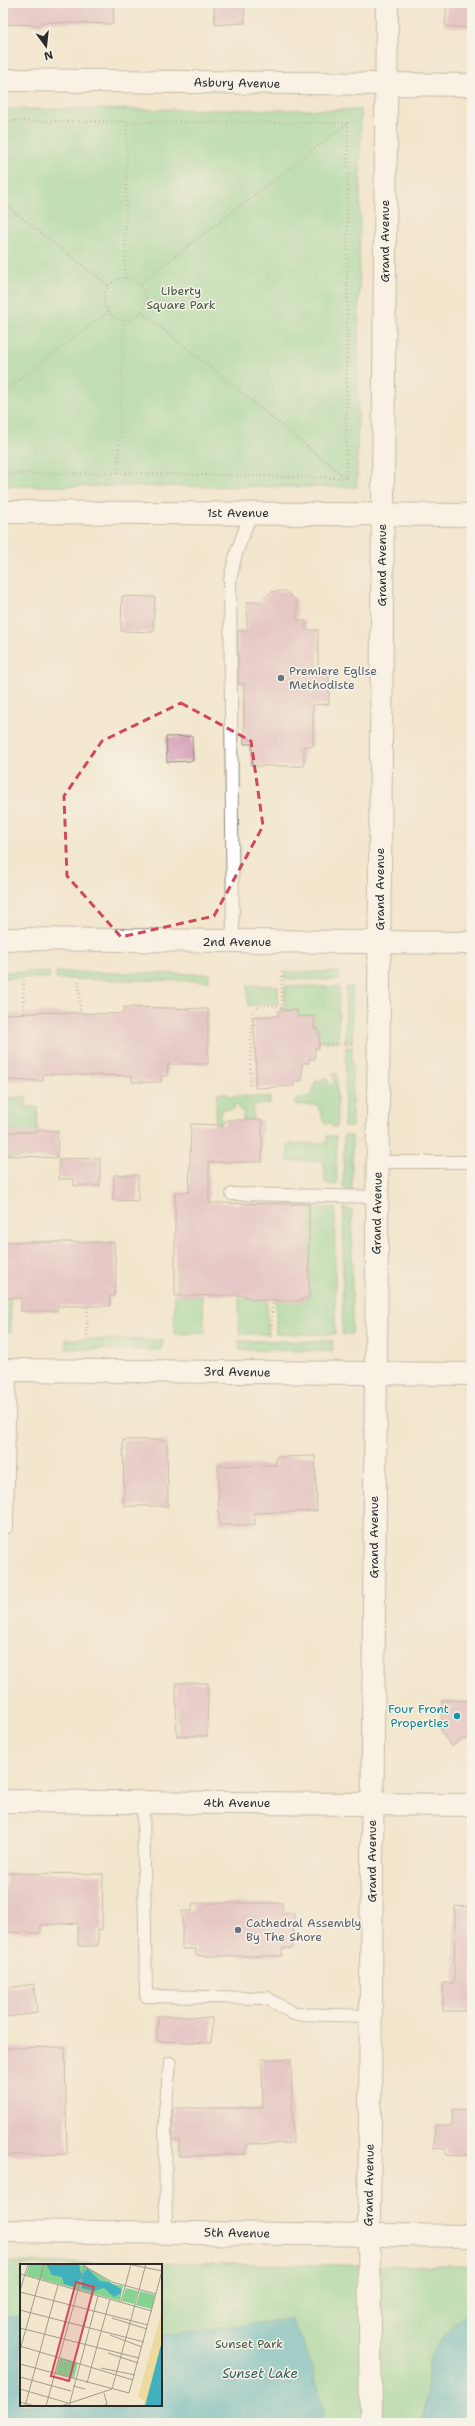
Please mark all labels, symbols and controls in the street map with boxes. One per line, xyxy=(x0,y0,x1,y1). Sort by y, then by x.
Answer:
north arrow xyxy=(26,26,66,66)
text: N xyxy=(42,47,55,64)
street label: Asbury Avenue xyxy=(193,74,281,92)
street label: Grand Avenue xyxy=(377,199,393,282)
park label: Liberty Square Park xyxy=(146,283,216,313)
street label: 1st Avenue xyxy=(207,505,269,521)
street label: Grand Avenue xyxy=(374,523,390,606)
place label: Premiere Eglise Methodiste xyxy=(289,663,377,693)
marker: Premiere Eglise Methodiste xyxy=(276,673,286,683)
street label: Grand Avenue xyxy=(372,847,388,930)
street label: 2nd Avenue xyxy=(202,934,272,950)
street label: Grand Avenue xyxy=(368,1171,386,1255)
street label: 3rd Avenue xyxy=(203,1363,271,1381)
street label: Grand Avenue xyxy=(366,1495,382,1578)
place label: Four Front Properties xyxy=(388,1701,449,1731)
marker: Four Front Properties xyxy=(452,1711,462,1721)
street label: 4th Avenue xyxy=(203,1795,271,1811)
street label: Grand Avenue xyxy=(364,1819,380,1902)
place label: Cathedral Assembly By The Shore xyxy=(246,1915,362,1945)
marker: Cathedral Assembly By The Shore xyxy=(233,1925,243,1935)
street label: Grand Avenue xyxy=(360,2143,378,2227)
street label: 5th Avenue xyxy=(204,2224,270,2242)
inset map xyxy=(20,2264,162,2406)
park label: Sunset Park xyxy=(215,2336,283,2352)
water label: Sunset Lake xyxy=(222,2365,298,2382)

